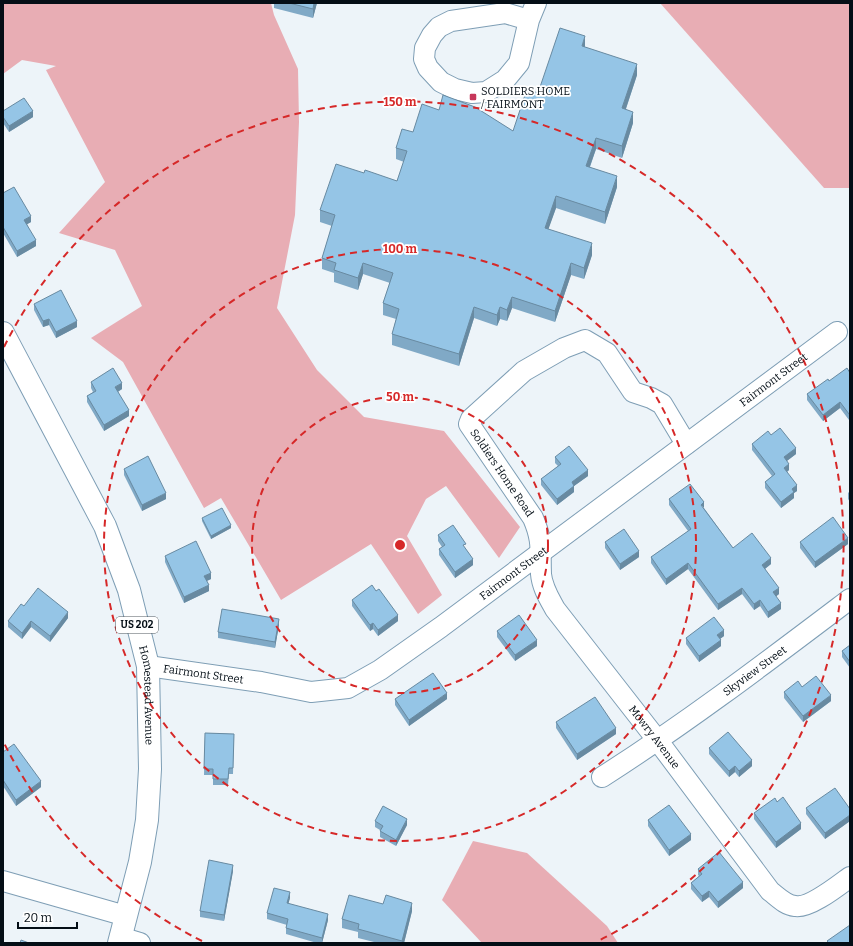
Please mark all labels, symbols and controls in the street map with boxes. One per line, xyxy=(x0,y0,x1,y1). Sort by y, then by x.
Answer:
place label: SOLDIERS HOME / FAIRMONT xyxy=(481,85,570,111)
marker: SOLDIERS HOME / FAIRMONT xyxy=(468,92,478,102)
text: 150 m xyxy=(384,95,417,109)
text: 100 m xyxy=(383,242,418,256)
street label: Fairmont Street xyxy=(737,350,810,409)
text: 50 m xyxy=(386,390,414,404)
street label: Soldiers Home Road xyxy=(468,426,537,520)
centre of rings xyxy=(393,538,407,552)
street label: Fairmont Street xyxy=(477,544,550,602)
road number: US 202 xyxy=(116,617,158,633)
street label: Skyview Street xyxy=(720,643,789,698)
street label: Homestead Avenue xyxy=(137,644,156,745)
street label: Fairmont Street xyxy=(162,662,244,686)
street label: Mowry Avenue xyxy=(626,703,683,771)
scale bar xyxy=(18,904,77,930)
text: 20 m xyxy=(24,911,53,925)

